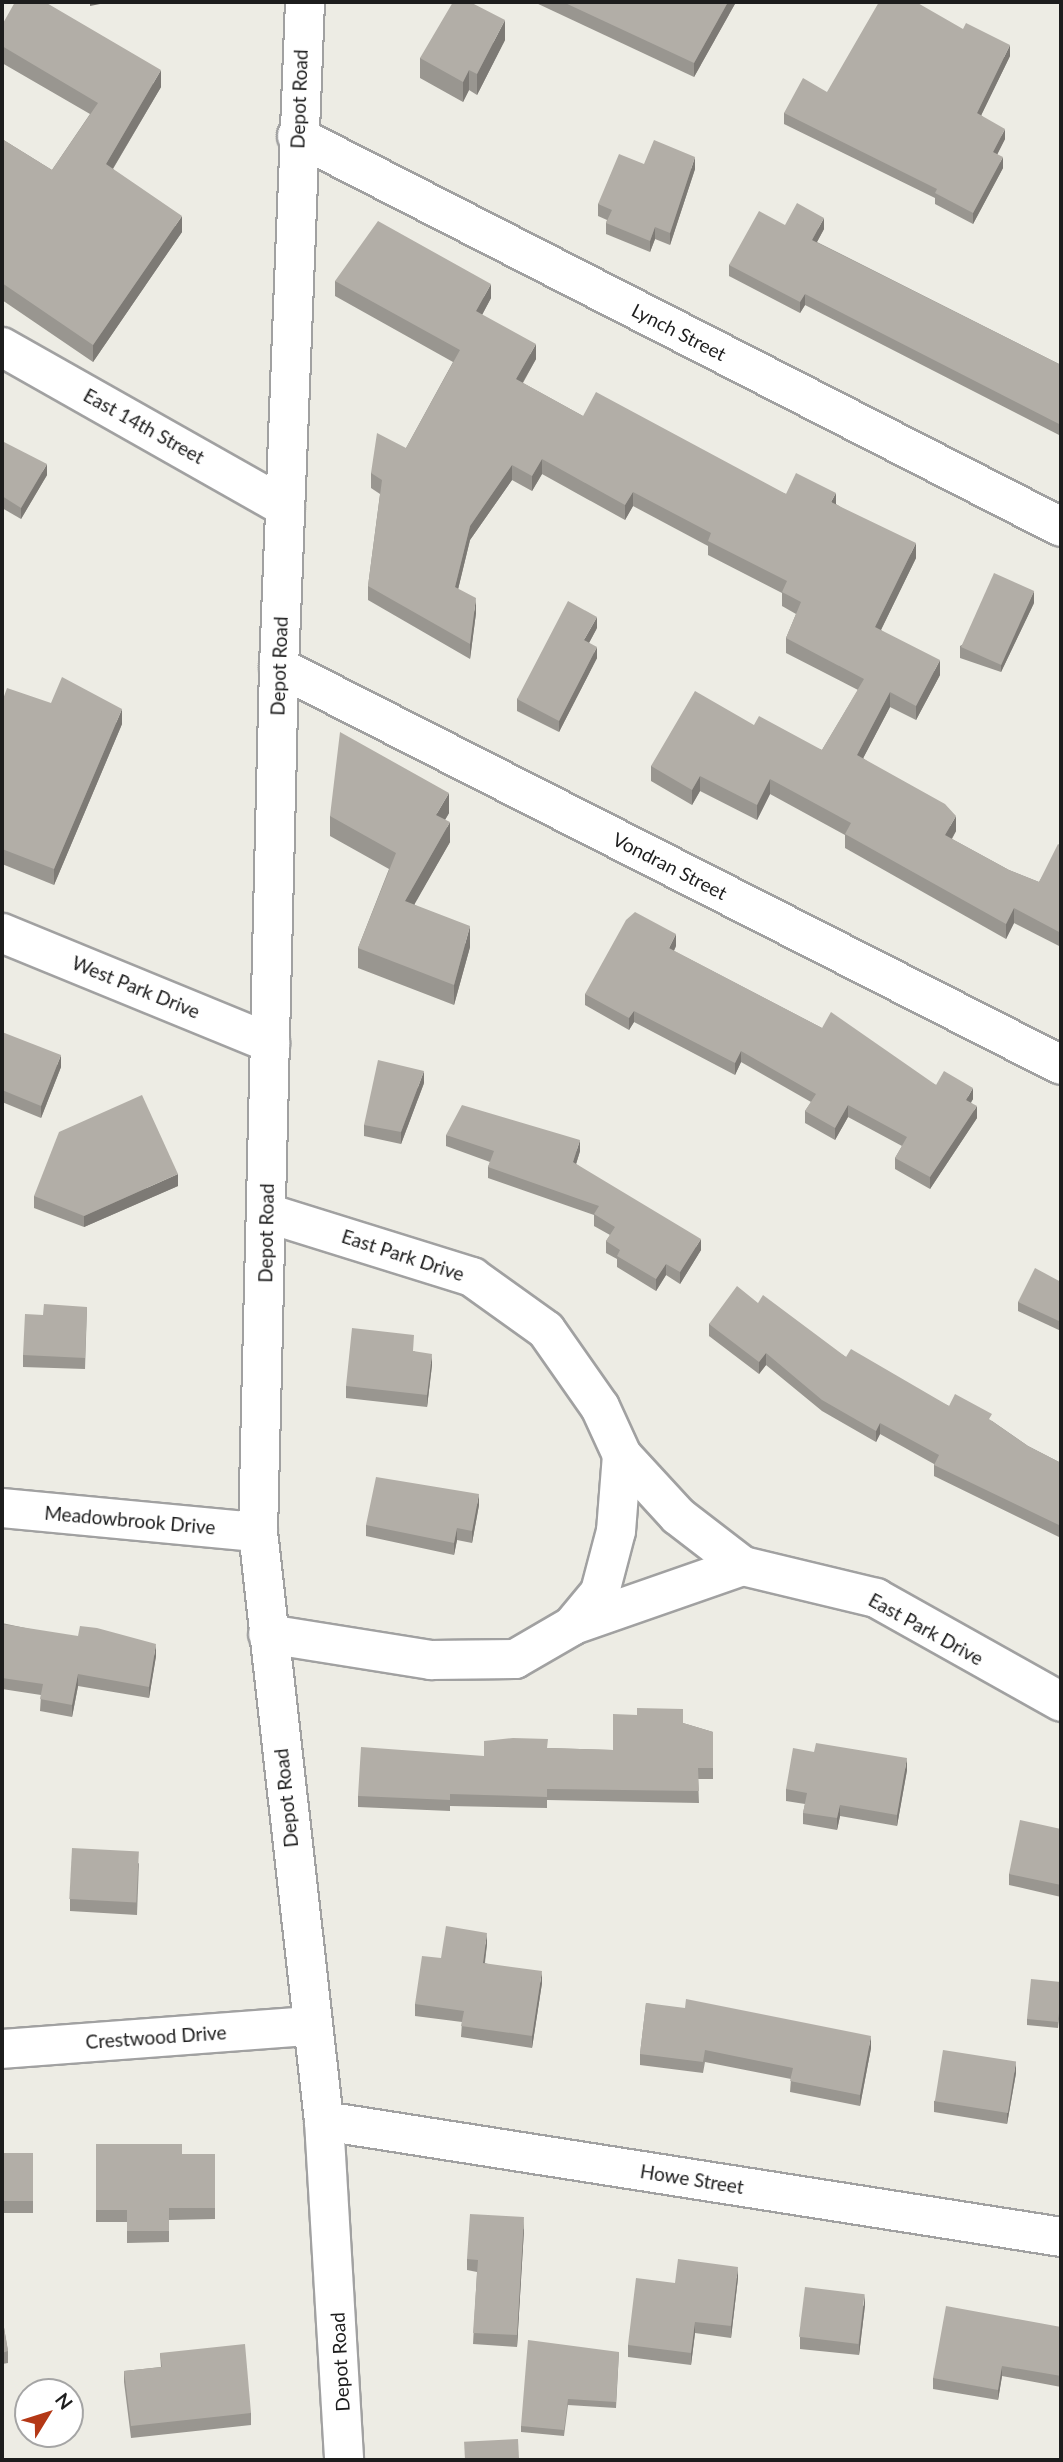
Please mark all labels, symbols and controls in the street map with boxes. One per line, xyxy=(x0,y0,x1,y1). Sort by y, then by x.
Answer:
street label: Depot Road xyxy=(286,49,312,149)
street label: Lynch Street xyxy=(628,298,730,366)
street label: East 14th Street xyxy=(80,383,208,469)
street label: Depot Road xyxy=(266,616,292,716)
street label: Vondran Street xyxy=(609,827,731,905)
street label: West Park Drive xyxy=(69,951,203,1023)
street label: Depot Road xyxy=(254,1183,278,1283)
street label: East Park Drive xyxy=(339,1224,467,1286)
street label: Meadowbrook Drive xyxy=(44,1501,216,1539)
street label: East Park Drive xyxy=(865,1588,987,1670)
street label: Depot Road xyxy=(269,1747,303,1849)
street label: Crestwood Drive xyxy=(85,2021,227,2053)
street label: Howe Street xyxy=(639,2160,745,2198)
street label: Depot Road xyxy=(326,2312,354,2412)
north arrow xyxy=(14,2378,84,2448)
text: N xyxy=(51,2388,78,2414)

